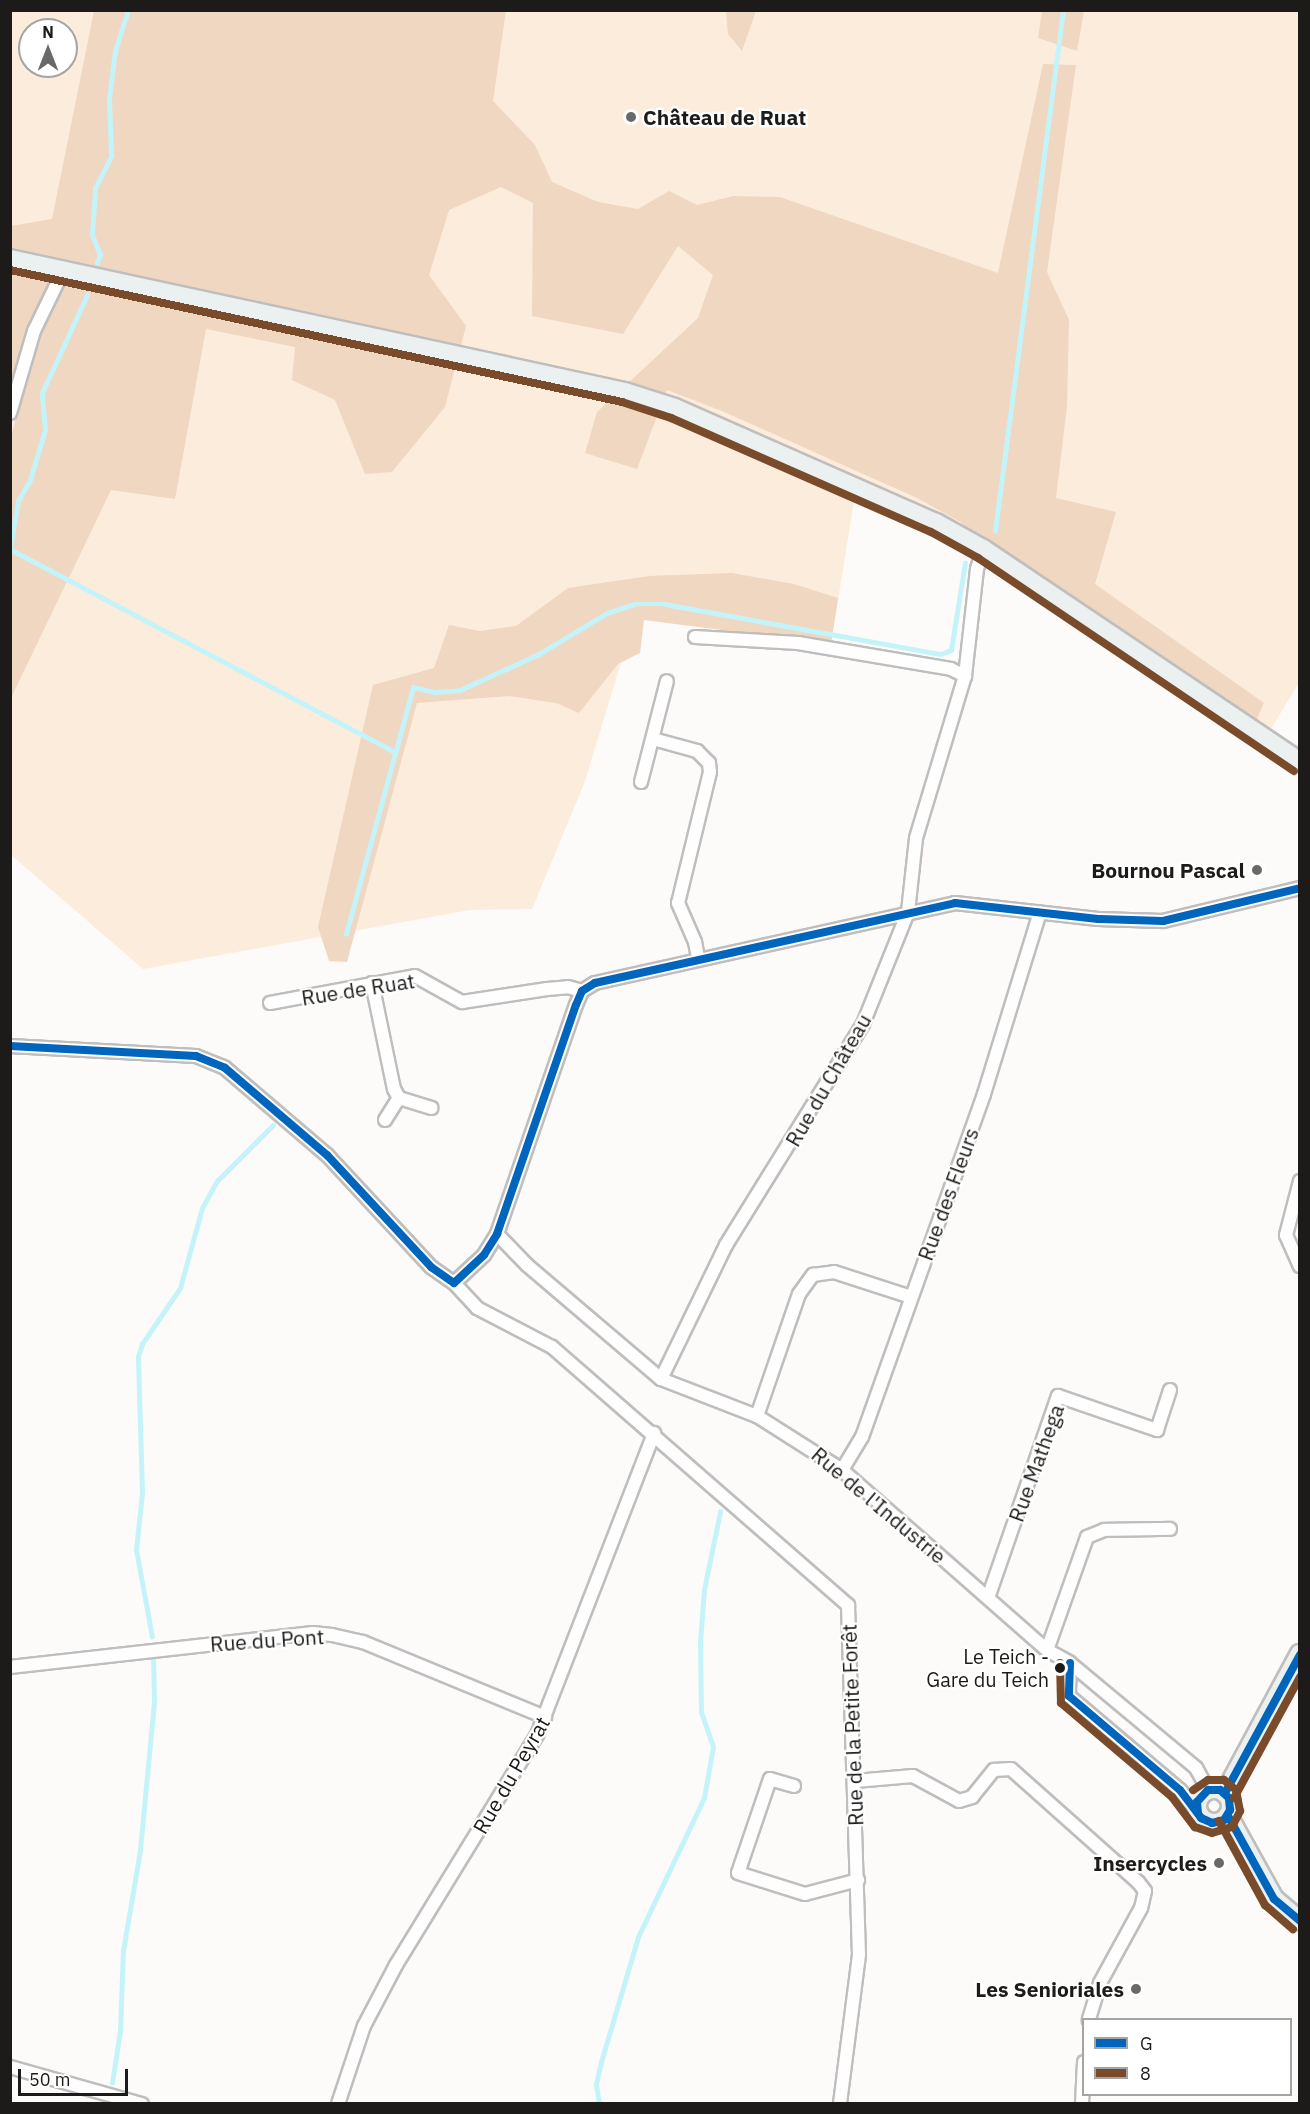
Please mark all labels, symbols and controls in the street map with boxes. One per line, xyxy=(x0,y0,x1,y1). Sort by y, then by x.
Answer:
north arrow xyxy=(18,18,78,78)
text: N xyxy=(42,22,54,42)
place label: Château de Ruat xyxy=(643,104,806,130)
marker: Château de Ruat xyxy=(624,110,638,124)
place label: Bournou Pascal xyxy=(1091,857,1245,883)
marker: Bournou Pascal xyxy=(1250,863,1264,877)
street label: Rue de Ruat xyxy=(299,968,417,1010)
street label: Rue du Château xyxy=(780,1009,876,1151)
street label: Rue des Fleurs xyxy=(912,1124,984,1264)
street label: Rue Mathega xyxy=(1003,1401,1069,1525)
street label: Rue de l'Industrie xyxy=(807,1441,951,1569)
street label: Rue du Pont xyxy=(209,1623,325,1657)
street label: Rue de la Petite Forêt xyxy=(836,1624,868,1826)
place label: Le Teich - Gare du Teich xyxy=(926,1644,1049,1691)
marker: Le Teich - Gare du Teich xyxy=(1054,1662,1066,1674)
street label: Rue du Peyrat xyxy=(467,1712,555,1838)
place label: Insercycles xyxy=(1093,1850,1207,1876)
marker: Insercycles xyxy=(1212,1856,1226,1870)
place label: Les Senioriales xyxy=(975,1976,1124,2002)
marker: Les Senioriales xyxy=(1129,1982,1143,1996)
legend xyxy=(1082,2018,1292,2096)
text: G xyxy=(1140,2032,1153,2055)
scale bar xyxy=(21,2057,130,2095)
text: 8 xyxy=(1140,2062,1151,2085)
text: 50 m xyxy=(29,2068,71,2091)

